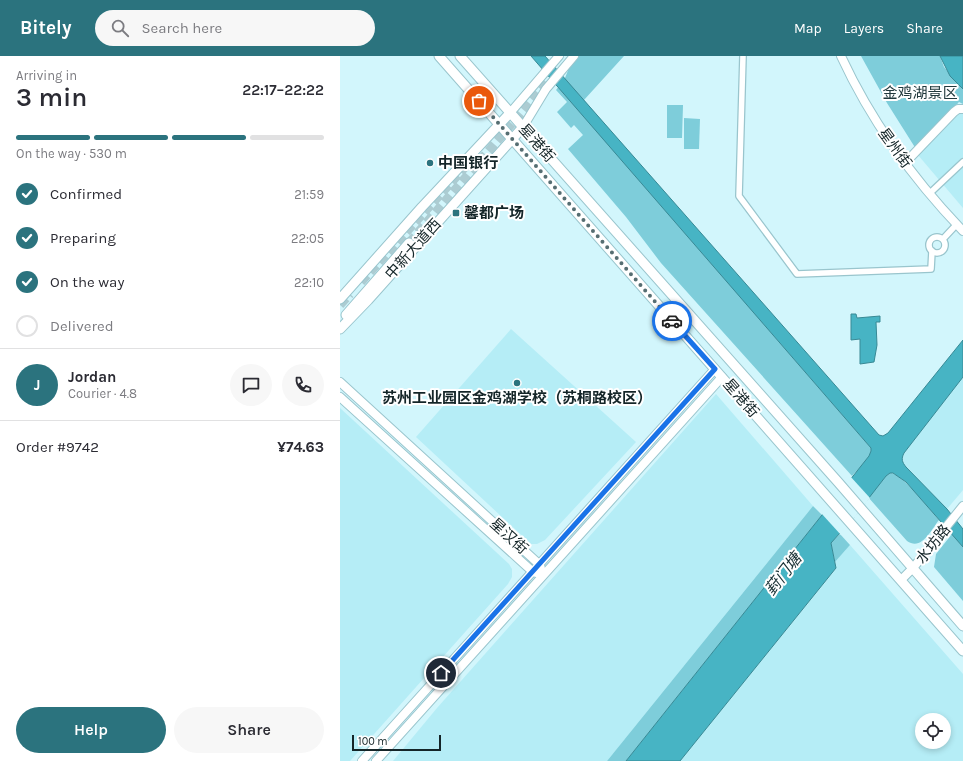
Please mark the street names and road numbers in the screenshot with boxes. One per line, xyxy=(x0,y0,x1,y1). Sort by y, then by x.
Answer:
street label: 星港街 xyxy=(515,120,559,166)
street label: 星州街 xyxy=(874,125,916,171)
street label: 中新大道西 xyxy=(381,215,445,283)
street label: 星港街 xyxy=(719,375,763,421)
street label: 星汉街 xyxy=(486,514,532,558)
street label: 水坊路 xyxy=(912,521,954,567)

